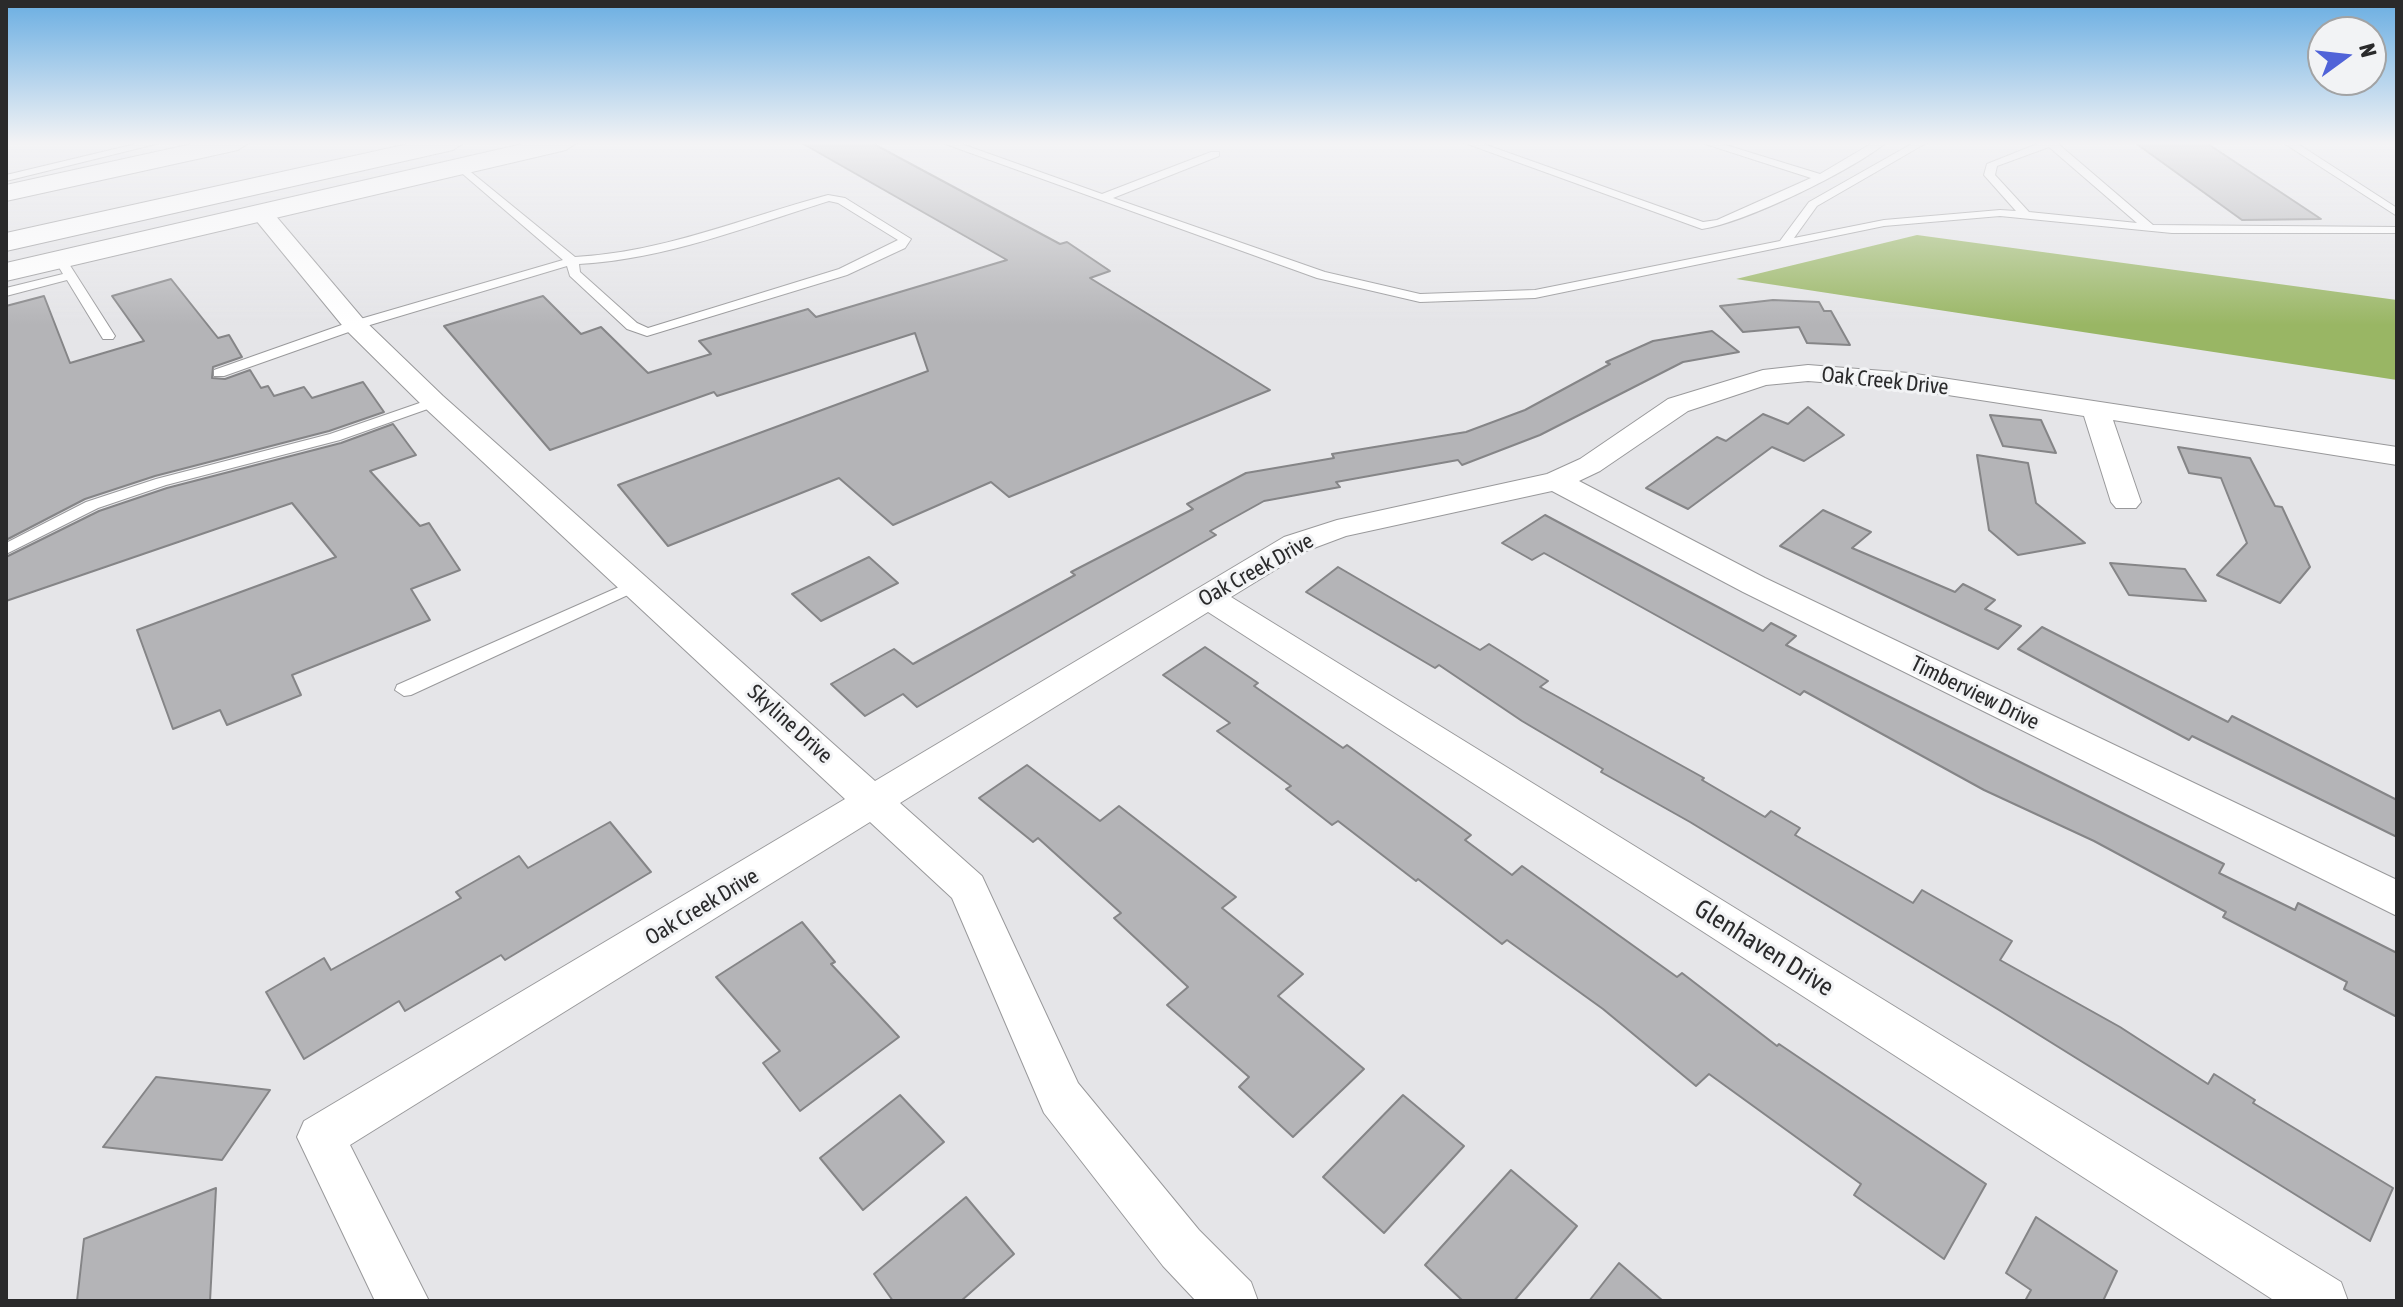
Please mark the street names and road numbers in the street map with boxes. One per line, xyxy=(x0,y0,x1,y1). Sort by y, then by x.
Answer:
street label: Oak Creek Drive xyxy=(1820,361,1950,401)
street label: Oak Creek Drive xyxy=(1194,528,1318,612)
street label: Timberview Drive xyxy=(1906,651,2044,735)
street label: Skyline Drive xyxy=(742,679,838,769)
street label: Oak Creek Drive xyxy=(641,863,763,951)
street label: Glenhaven Drive xyxy=(1689,893,1839,1003)

